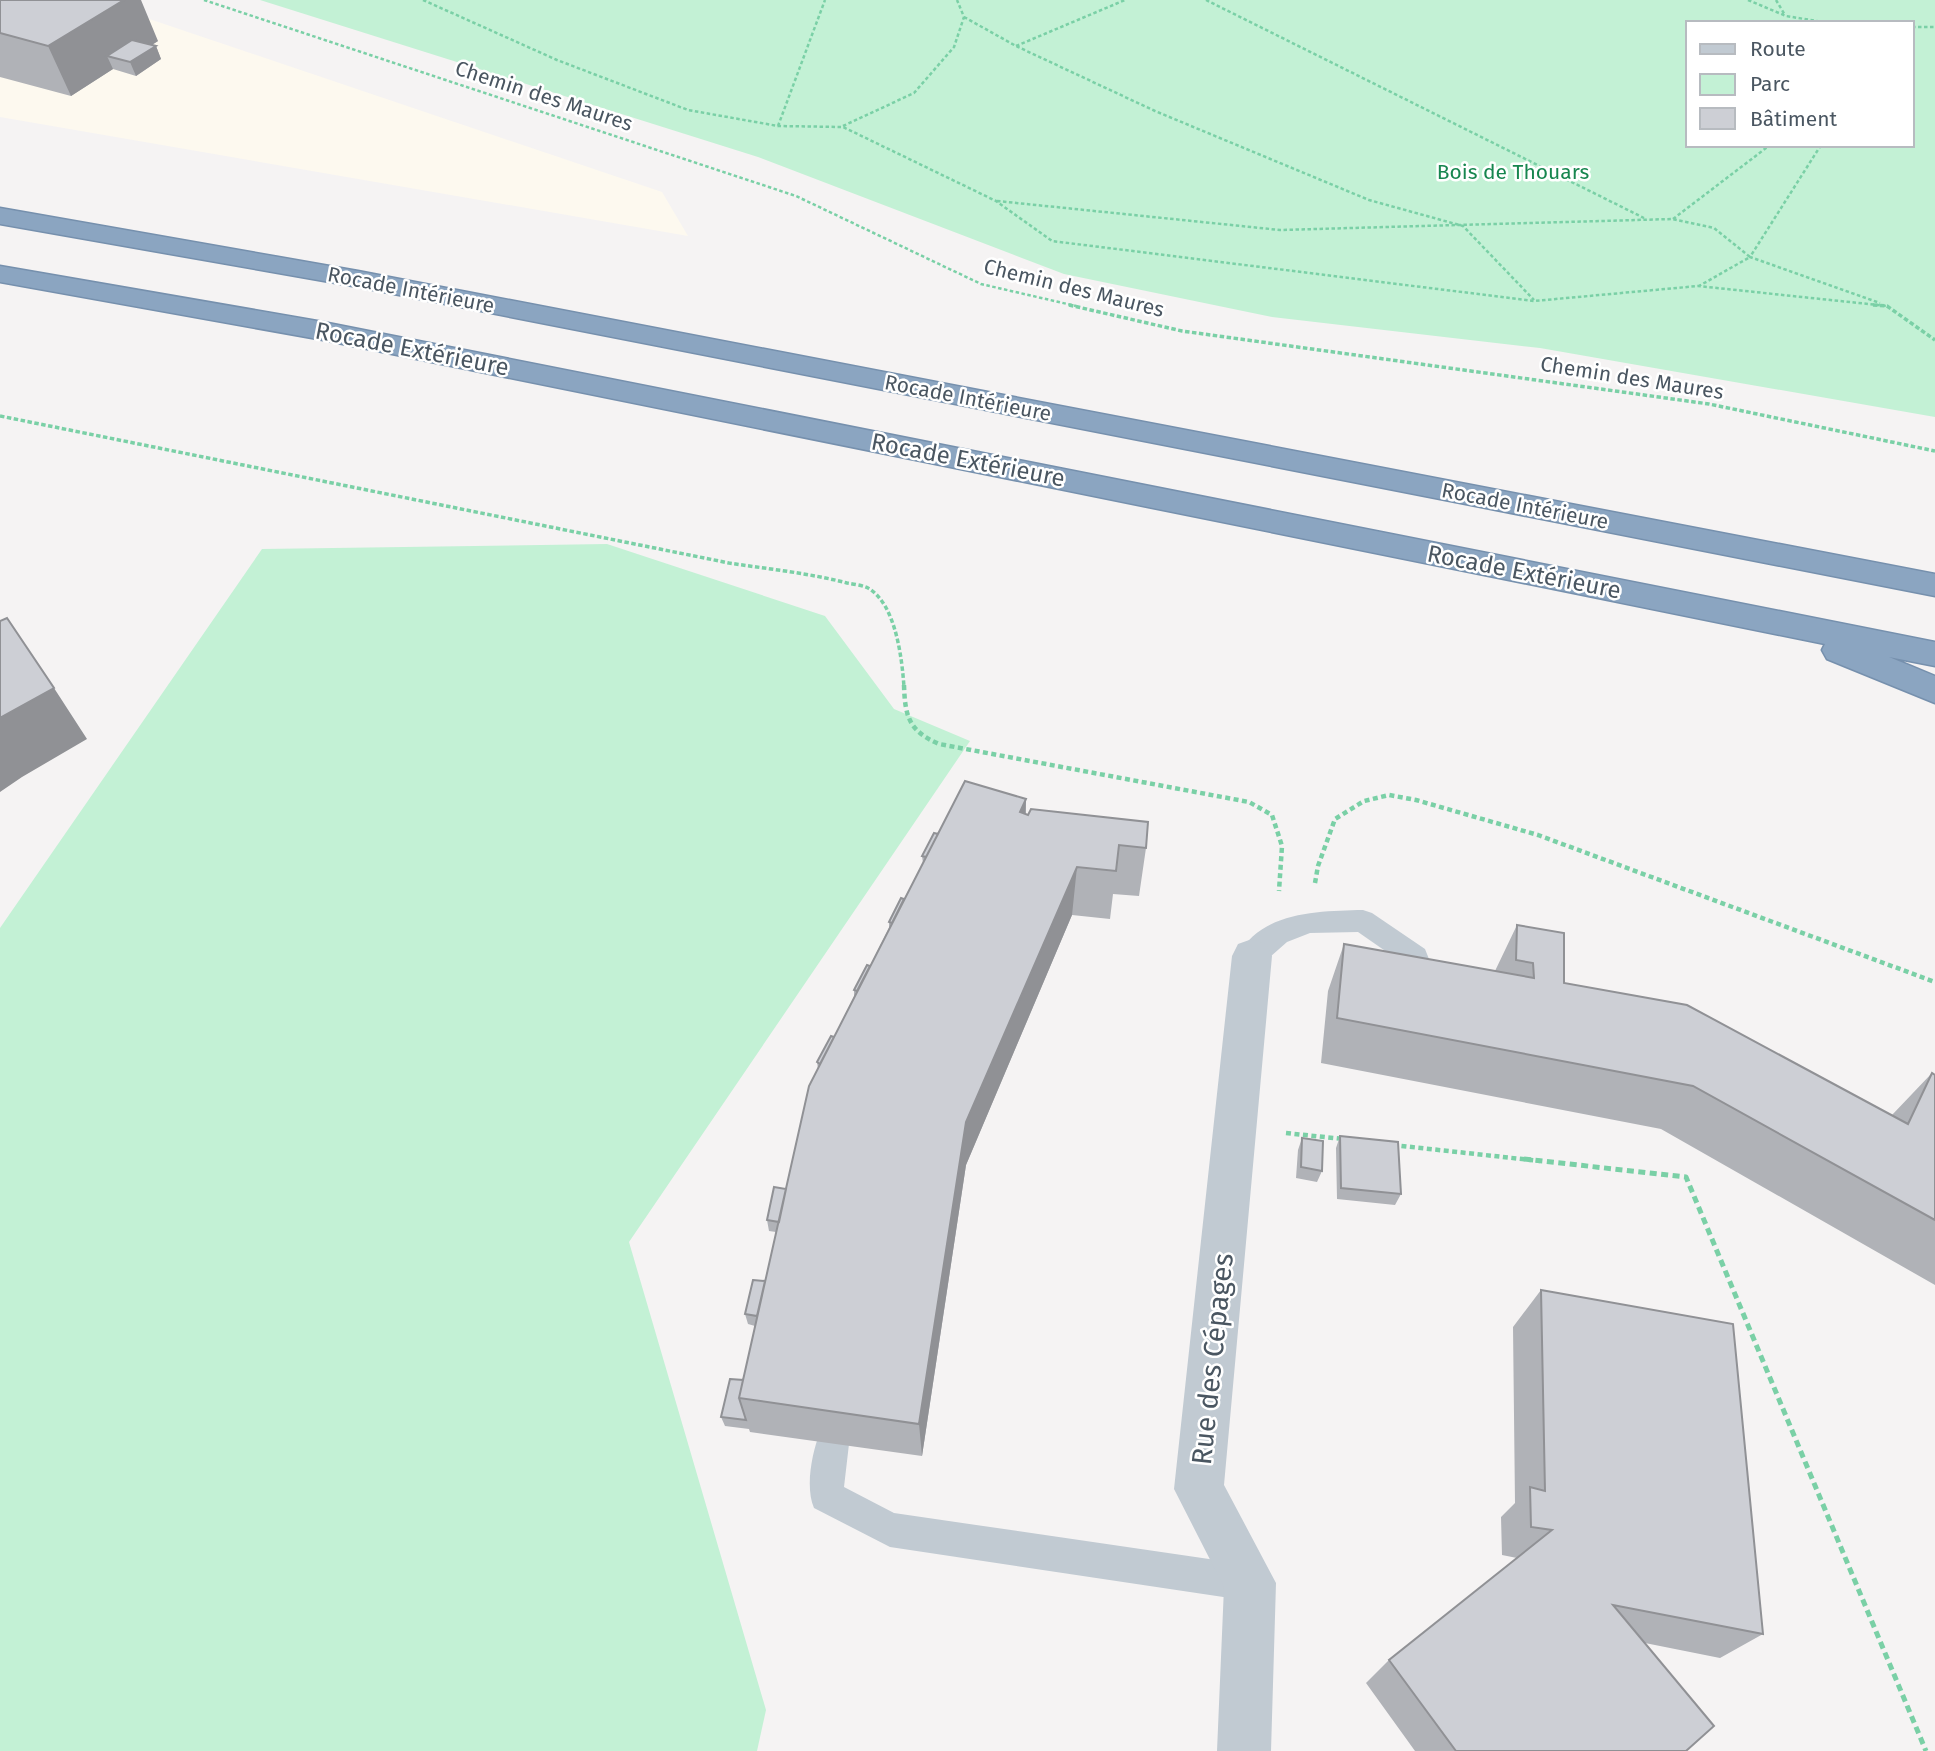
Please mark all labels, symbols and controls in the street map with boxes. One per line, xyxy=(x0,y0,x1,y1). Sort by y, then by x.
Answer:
legend xyxy=(1686,21,1914,147)
text: Route xyxy=(1750,36,1806,62)
street label: Chemin des Maures xyxy=(452,55,636,137)
text: Parc xyxy=(1750,71,1790,97)
text: Bâtiment xyxy=(1750,106,1837,132)
park label: Bois de Thouars xyxy=(1437,159,1589,185)
street label: Chemin des Maures xyxy=(981,253,1167,323)
street label: Rocade Intérieure xyxy=(325,261,497,319)
street label: Rocade Extérieure xyxy=(313,316,511,382)
street label: Chemin des Maures xyxy=(1539,351,1726,405)
street label: Rocade Intérieure xyxy=(882,369,1054,427)
street label: Rocade Extérieure xyxy=(869,427,1067,493)
street label: Rocade Intérieure xyxy=(1439,477,1611,535)
street label: Rocade Extérieure xyxy=(1425,539,1623,605)
street label: Rue des Cépages xyxy=(1185,1252,1240,1466)

